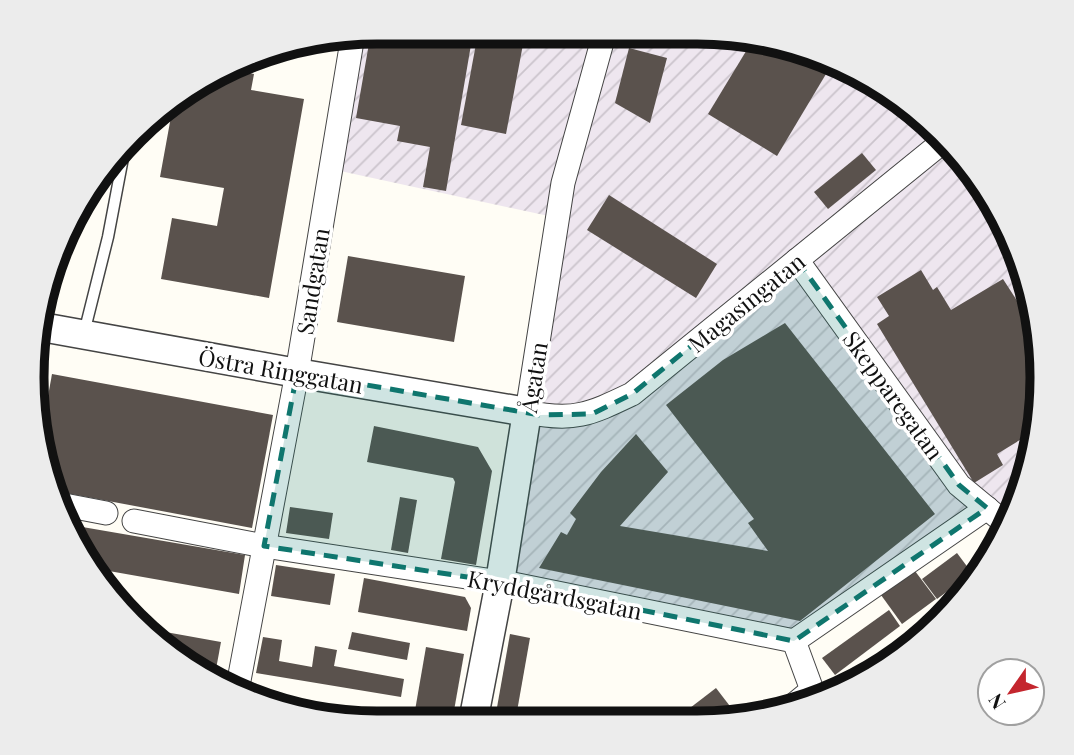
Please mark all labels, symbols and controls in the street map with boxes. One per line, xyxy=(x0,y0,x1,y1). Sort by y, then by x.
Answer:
street label: Sandgatan xyxy=(288,225,336,337)
street label: Magasingatan xyxy=(681,245,811,359)
street label: Skepparegatan xyxy=(837,324,951,466)
street label: Ågatan xyxy=(512,339,554,416)
street label: Östra Ringgatan xyxy=(196,340,366,400)
street label: Kryddgårdsgatan xyxy=(465,562,645,626)
north arrow xyxy=(976,657,1046,727)
text: N xyxy=(981,689,1011,715)

